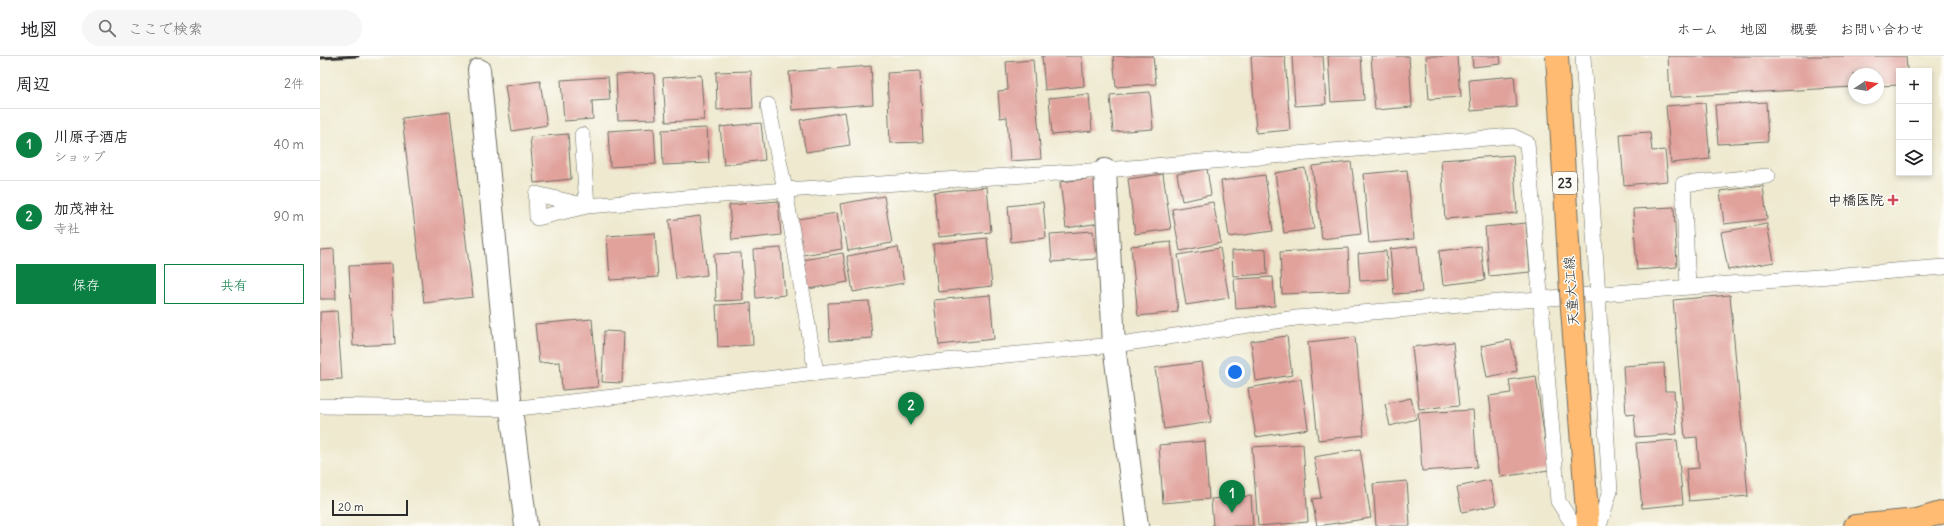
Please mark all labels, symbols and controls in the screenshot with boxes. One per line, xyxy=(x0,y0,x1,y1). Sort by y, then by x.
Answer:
search box xyxy=(82,10,362,46)
text: 地図 xyxy=(20,17,58,41)
icon: search xyxy=(96,17,118,39)
text: ここで検索 xyxy=(128,19,203,38)
text: ホーム xyxy=(1677,20,1718,38)
text: 地図 xyxy=(1740,20,1768,38)
text: 概要 xyxy=(1790,20,1818,38)
text: お問い合わせ xyxy=(1840,20,1924,38)
north arrow xyxy=(1848,68,1884,104)
map controls xyxy=(1896,68,1932,176)
button: + xyxy=(1896,68,1932,104)
text: 周辺 xyxy=(16,73,50,95)
text: 2件 xyxy=(284,75,304,92)
button: − xyxy=(1896,104,1932,140)
text: 川原子酒店 xyxy=(54,127,129,146)
text: 1 xyxy=(26,136,32,153)
text: 40 m xyxy=(273,136,304,153)
button: layers xyxy=(1896,140,1932,176)
text: ショップ xyxy=(54,148,105,165)
road number: 23 xyxy=(1553,172,1577,194)
place label: 中橋医院 xyxy=(1828,191,1884,209)
marker: 中橋医院 xyxy=(1887,194,1899,206)
text: 加茂神社 xyxy=(54,199,114,218)
text: 2 xyxy=(25,208,33,225)
text: 90 m xyxy=(273,208,304,225)
text: 寺社 xyxy=(54,220,80,237)
street label: 天童大江線 xyxy=(1560,255,1582,327)
button: 保存 xyxy=(16,264,156,304)
button: 共有 xyxy=(164,264,304,304)
your location xyxy=(1225,362,1245,382)
pin: 2 xyxy=(898,392,924,425)
pin: 1 xyxy=(1219,480,1245,513)
scale bar xyxy=(332,498,408,517)
text: 20 m xyxy=(338,500,364,514)

